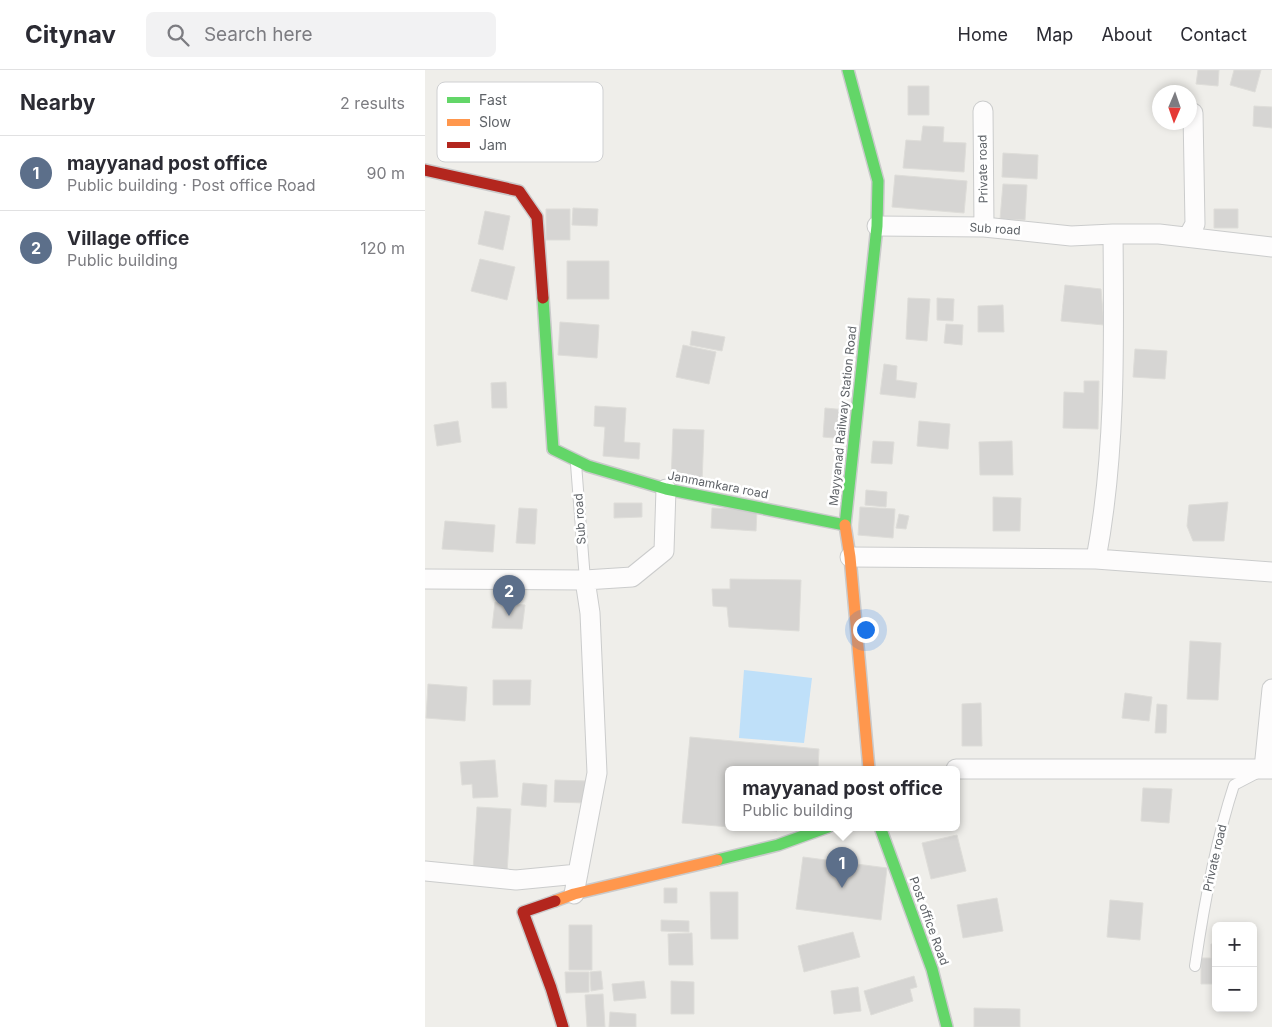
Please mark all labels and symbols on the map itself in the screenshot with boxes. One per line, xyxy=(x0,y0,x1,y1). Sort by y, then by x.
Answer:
legend xyxy=(437,82,603,162)
north arrow xyxy=(1152,85,1197,130)
text: Fast xyxy=(479,91,507,108)
text: Slow xyxy=(479,113,511,130)
street label: Private road xyxy=(974,135,991,203)
text: Jam xyxy=(479,136,507,153)
street label: Sub road xyxy=(969,219,1021,238)
street label: Mayyanad Railway Station Road xyxy=(826,325,859,507)
street label: Janmamkara road xyxy=(667,467,770,502)
street label: Sub road xyxy=(570,493,589,545)
pin: 2 xyxy=(493,575,525,616)
your location xyxy=(853,617,879,643)
street label: Private road xyxy=(1199,823,1230,893)
pin: 1 xyxy=(826,847,858,888)
street label: Post office Road xyxy=(906,875,952,967)

